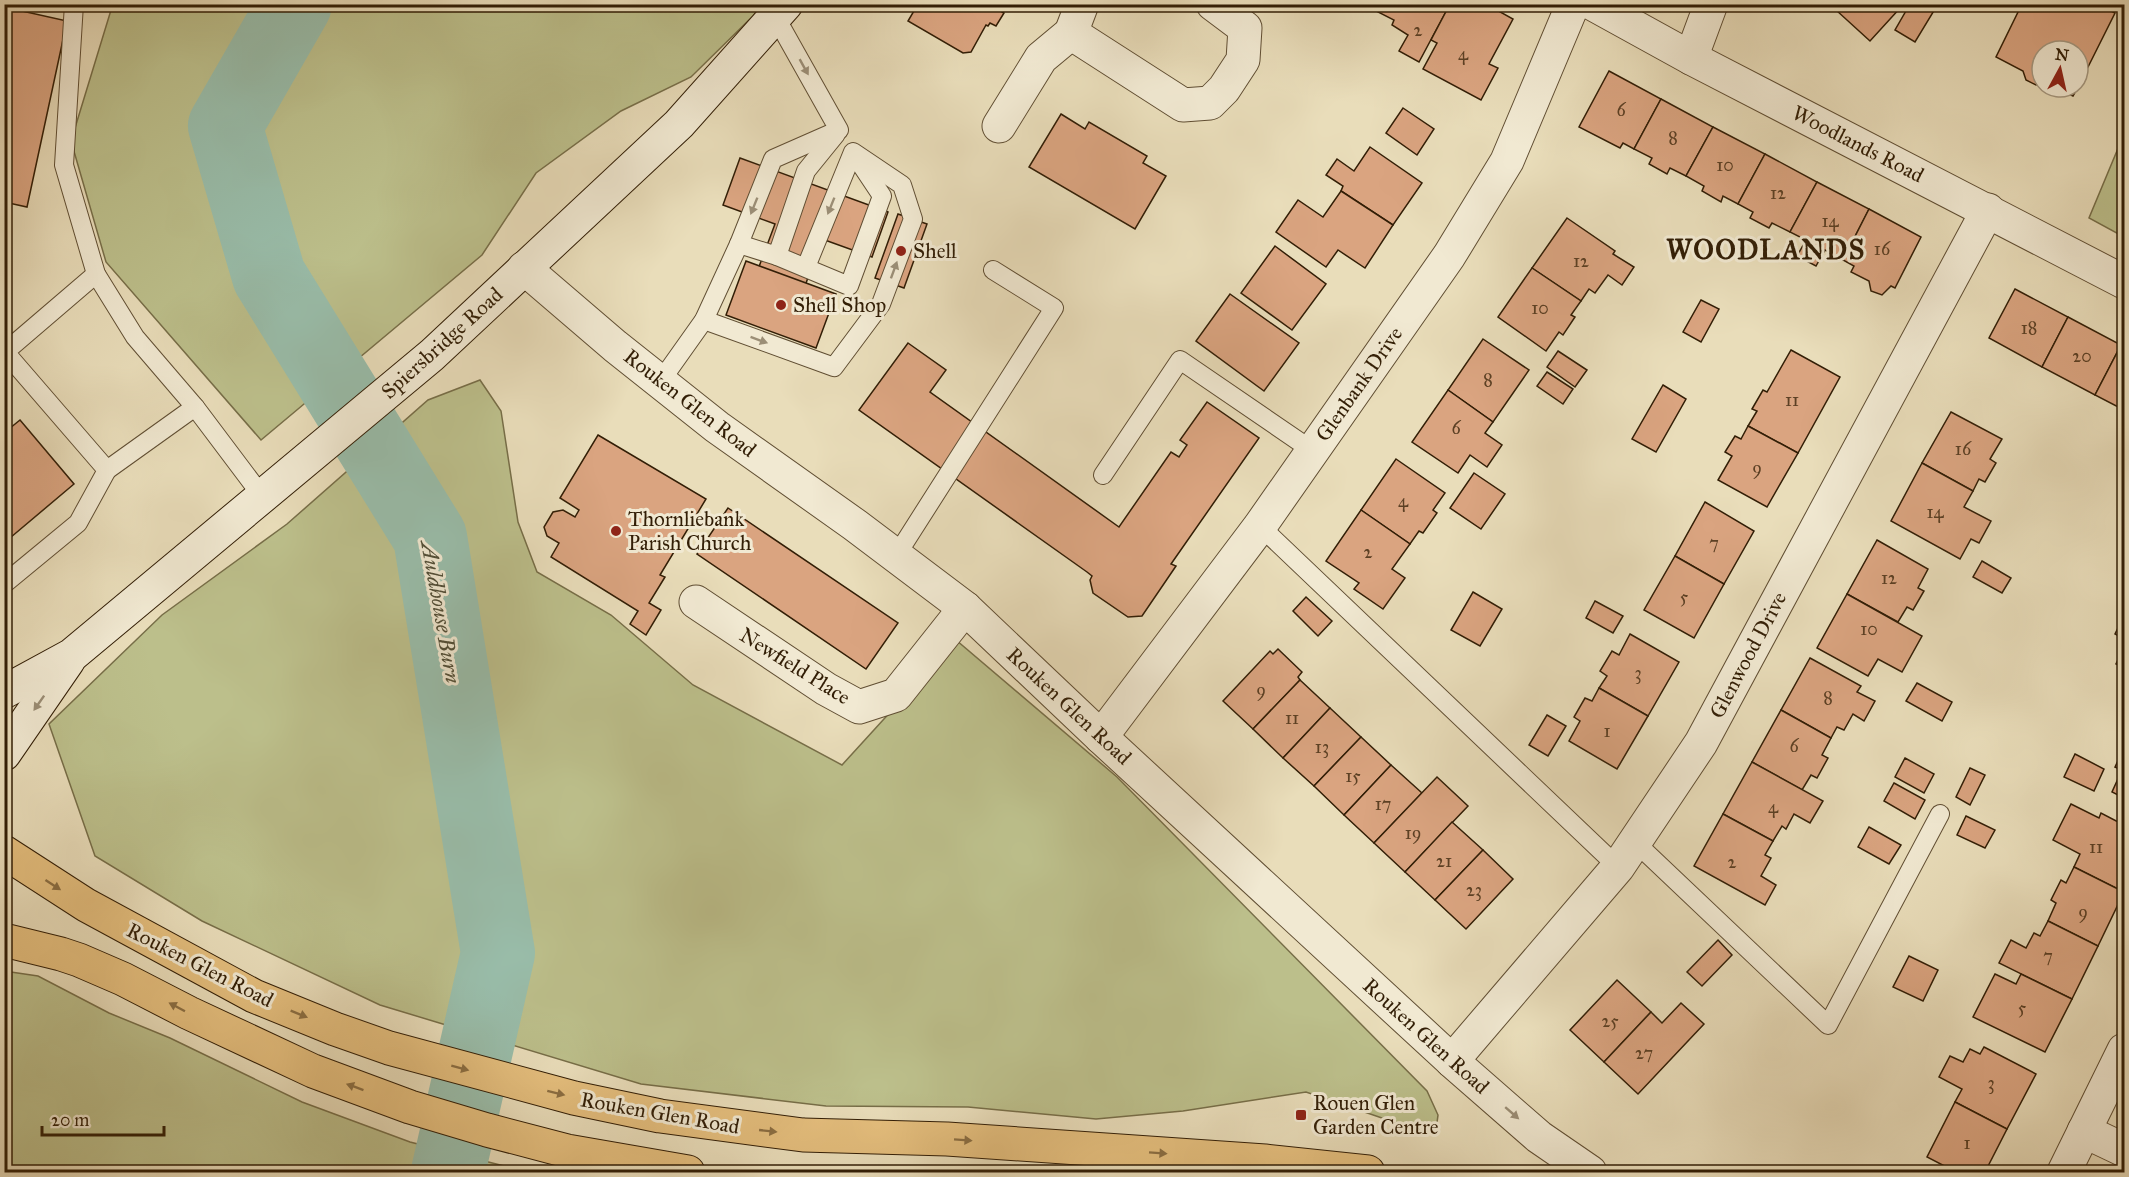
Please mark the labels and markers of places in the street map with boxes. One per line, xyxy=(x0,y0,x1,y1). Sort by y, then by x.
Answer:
place label: Shell xyxy=(913,238,957,264)
marker: Shell xyxy=(894,244,908,258)
place label: Shell Shop xyxy=(793,292,886,318)
marker: Shell Shop xyxy=(774,298,788,312)
place label: Thornliebank Parish Church xyxy=(628,506,752,556)
marker: Thornliebank Parish Church xyxy=(609,524,623,538)
place label: Rouen Glen Garden Centre xyxy=(1313,1090,1439,1140)
marker: Rouen Glen Garden Centre xyxy=(1294,1108,1308,1122)

